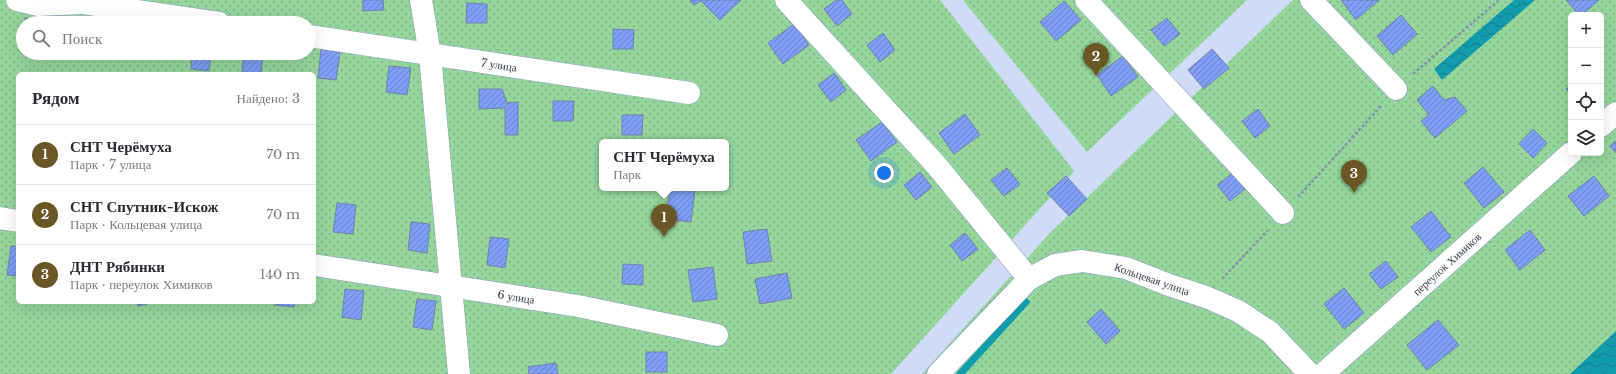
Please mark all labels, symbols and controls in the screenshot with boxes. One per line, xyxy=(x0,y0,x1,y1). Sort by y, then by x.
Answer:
map controls xyxy=(1568,12,1604,156)
button: + xyxy=(1568,12,1604,48)
search box xyxy=(16,16,316,60)
icon: search xyxy=(30,27,52,49)
text: Поиск xyxy=(62,29,102,48)
pin: 2 xyxy=(1083,43,1109,76)
button: − xyxy=(1568,48,1604,84)
street label: 7 улица xyxy=(480,55,518,75)
button: locate xyxy=(1568,84,1604,120)
text: Рядом xyxy=(32,88,80,109)
text: Найдено: 3 xyxy=(237,90,300,107)
button: layers xyxy=(1568,120,1604,156)
text: СНТ Черёмуха xyxy=(70,137,172,156)
popup xyxy=(599,139,729,191)
text: 1 xyxy=(42,146,48,163)
text: 70 m xyxy=(267,146,300,163)
text: СНТ Черёмуха xyxy=(613,147,715,166)
text: Парк · 7 улица xyxy=(70,156,152,173)
pin: 3 xyxy=(1341,160,1367,193)
your location xyxy=(874,163,894,183)
text: Парк xyxy=(613,166,641,183)
text: СНТ Спутник-Искож xyxy=(70,197,218,216)
pin: 1 xyxy=(651,204,677,237)
text: 2 xyxy=(41,206,49,223)
text: 70 m xyxy=(267,206,300,223)
text: Парк · Кольцевая улица xyxy=(70,216,202,233)
street label: переулок Химиков xyxy=(1410,230,1484,298)
text: ДНТ Рябинки xyxy=(70,257,165,276)
street label: Кольцевая улица xyxy=(1112,260,1192,298)
text: 3 xyxy=(41,266,49,283)
text: 140 m xyxy=(260,266,300,283)
text: Парк · переулок Химиков xyxy=(70,276,213,293)
street label: 6 улица xyxy=(496,287,536,307)

